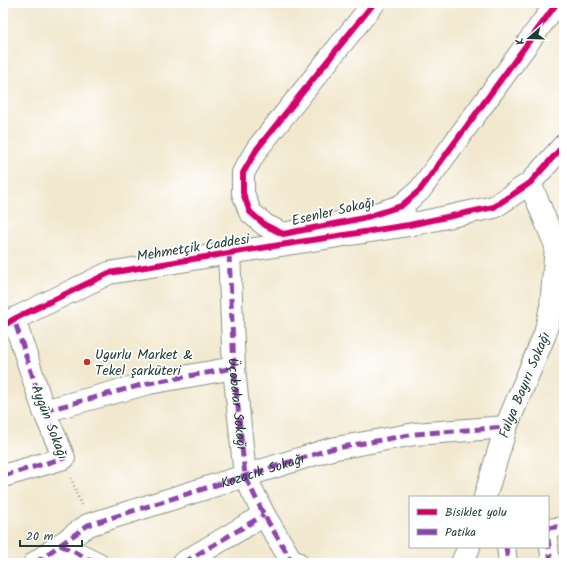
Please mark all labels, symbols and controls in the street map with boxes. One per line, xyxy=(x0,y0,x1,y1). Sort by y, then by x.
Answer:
north arrow xyxy=(509,18,549,58)
text: K xyxy=(511,35,530,47)
street label: Esenler Sokağı xyxy=(289,192,377,232)
street label: Mehmetçik Caddesi xyxy=(135,228,252,268)
street label: Fulya Bayırı Sokağı xyxy=(493,328,557,441)
place label: Ugurlu Market & Tekel şarküteri xyxy=(95,344,193,382)
marker: Ugurlu Market & Tekel şarküteri xyxy=(82,357,92,367)
street label: Üçobalar Sokağı xyxy=(222,357,252,451)
street label: Aygün Sokağı xyxy=(25,382,74,463)
street label: Kozacık Sokağı xyxy=(218,448,308,495)
legend xyxy=(409,496,549,548)
text: Bisiklet yolu xyxy=(445,503,507,522)
scale bar xyxy=(20,522,82,548)
text: Patika xyxy=(445,523,476,542)
text: 20 m xyxy=(26,527,54,546)

